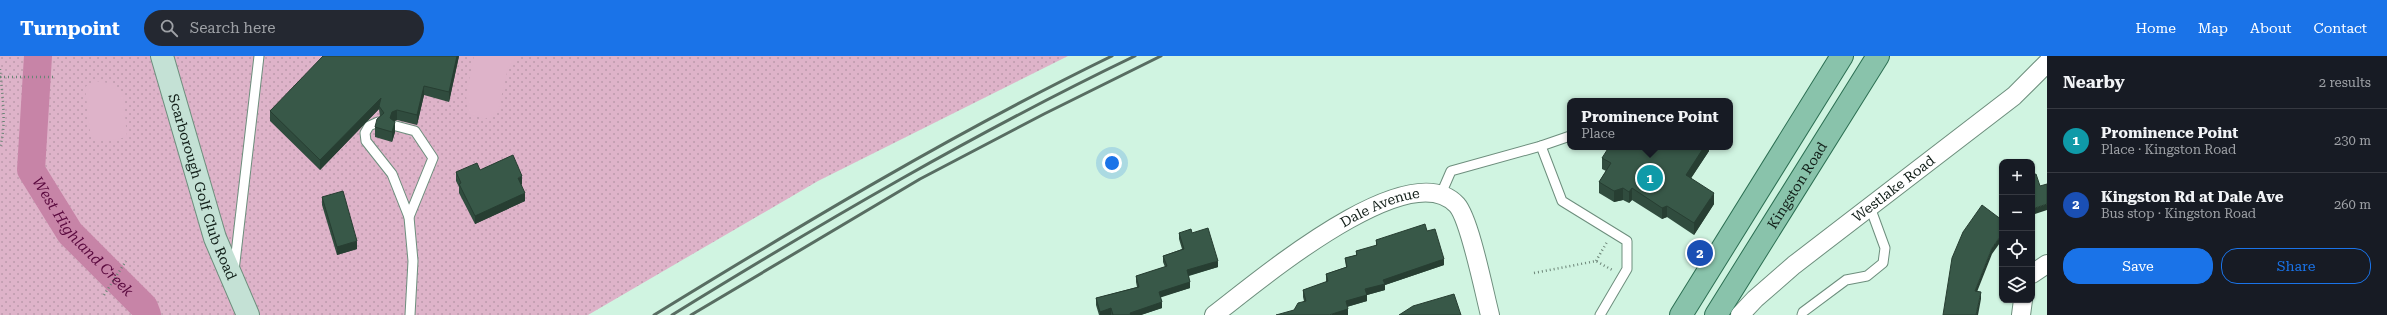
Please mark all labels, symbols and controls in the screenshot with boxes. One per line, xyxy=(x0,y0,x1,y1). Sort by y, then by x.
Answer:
search box xyxy=(144,10,424,46)
text: Turnpoint xyxy=(20,17,120,40)
icon: search xyxy=(158,17,180,39)
text: Search here xyxy=(190,19,276,37)
text: Home xyxy=(2135,20,2176,36)
text: Map xyxy=(2198,20,2228,36)
text: About xyxy=(2250,20,2292,36)
text: Contact xyxy=(2314,20,2367,36)
text: Nearby xyxy=(2063,72,2125,92)
text: 2 results xyxy=(2319,75,2371,90)
street label: Scarborough Golf Club Road xyxy=(165,92,240,282)
popup xyxy=(1567,98,1733,150)
text: Prominence Point xyxy=(1581,108,1719,126)
text: Prominence Point xyxy=(2101,124,2238,142)
text: Place xyxy=(1581,126,1615,141)
text: 1 xyxy=(2072,133,2080,148)
text: 230 m xyxy=(2334,133,2371,148)
street label: Kingston Road xyxy=(1764,139,1830,231)
text: Place · Kingston Road xyxy=(2101,142,2236,157)
street label: Westlake Road xyxy=(1849,152,1938,225)
your location xyxy=(1102,153,1122,173)
map controls xyxy=(1999,159,2035,303)
button: + xyxy=(1999,159,2035,195)
pin: 1 xyxy=(1637,163,1663,193)
water label: West Highland Creek xyxy=(28,174,138,301)
street label: Dale Avenue xyxy=(1337,185,1421,230)
text: Kingston Rd at Dale Ave xyxy=(2101,188,2284,206)
button: − xyxy=(1999,195,2035,231)
text: 2 xyxy=(2072,197,2080,212)
text: 260 m xyxy=(2334,197,2371,212)
text: Bus stop · Kingston Road xyxy=(2101,206,2256,221)
button: locate xyxy=(1999,231,2035,267)
pin: 2 xyxy=(1687,238,1713,268)
button: Save xyxy=(2063,248,2213,284)
button: Share xyxy=(2221,248,2371,284)
button: layers xyxy=(1999,267,2035,303)

